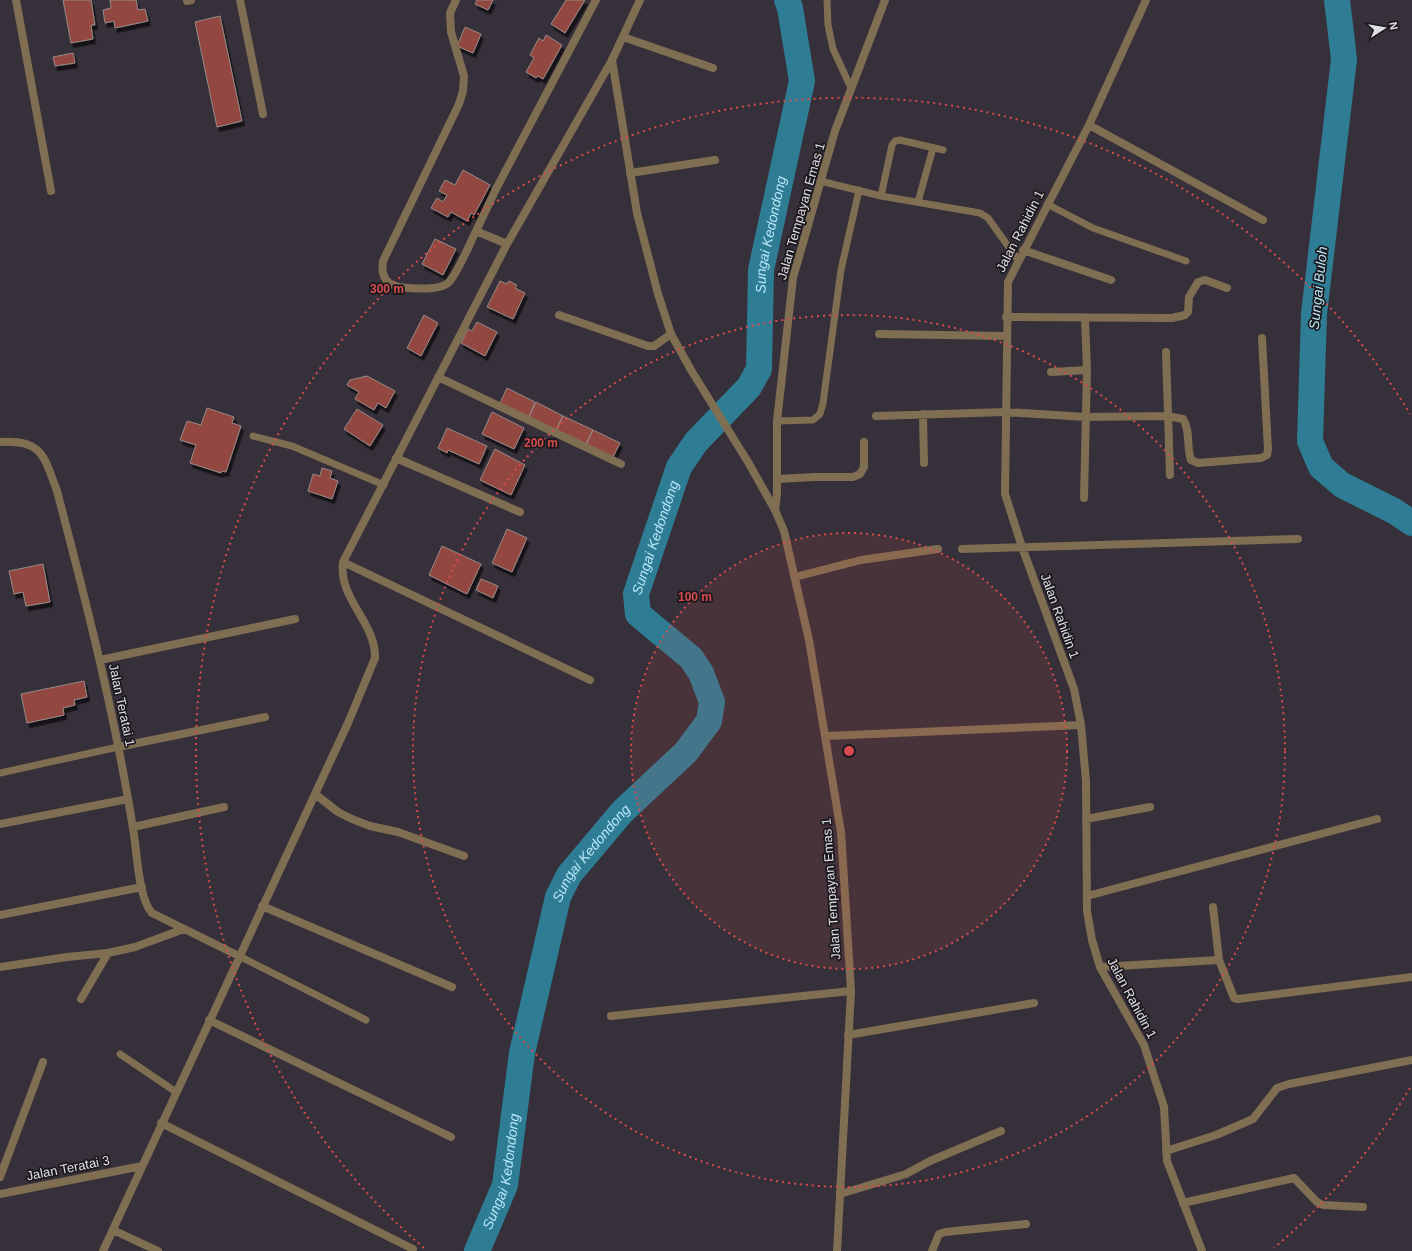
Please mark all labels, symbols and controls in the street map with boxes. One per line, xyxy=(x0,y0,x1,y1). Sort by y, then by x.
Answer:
north arrow xyxy=(1364,8,1404,48)
text: N xyxy=(1387,21,1400,31)
street label: Jalan Tempayan Emas 1 xyxy=(774,141,828,281)
water label: Sungai Kedondong xyxy=(753,174,789,293)
street label: Jalan Rahidin 1 xyxy=(993,188,1047,274)
water label: Sungai Buloh xyxy=(1306,246,1330,330)
text: 300 m xyxy=(370,282,404,296)
text: 200 m xyxy=(524,436,558,450)
water label: Sungai Kedondong xyxy=(628,478,682,597)
street label: Jalan Rahidin 1 xyxy=(1038,571,1082,661)
text: 100 m xyxy=(678,590,712,604)
street label: Jalan Teratai 1 xyxy=(106,662,138,748)
centre of rings xyxy=(842,744,856,758)
water label: Sungai Kedondong xyxy=(549,801,633,905)
street label: Jalan Tempayan Emas 1 xyxy=(819,818,843,960)
street label: Jalan Rahidin 1 xyxy=(1104,955,1160,1041)
water label: Sungai Kedondong xyxy=(479,1112,522,1232)
street label: Jalan Teratai 3 xyxy=(25,1153,111,1183)

